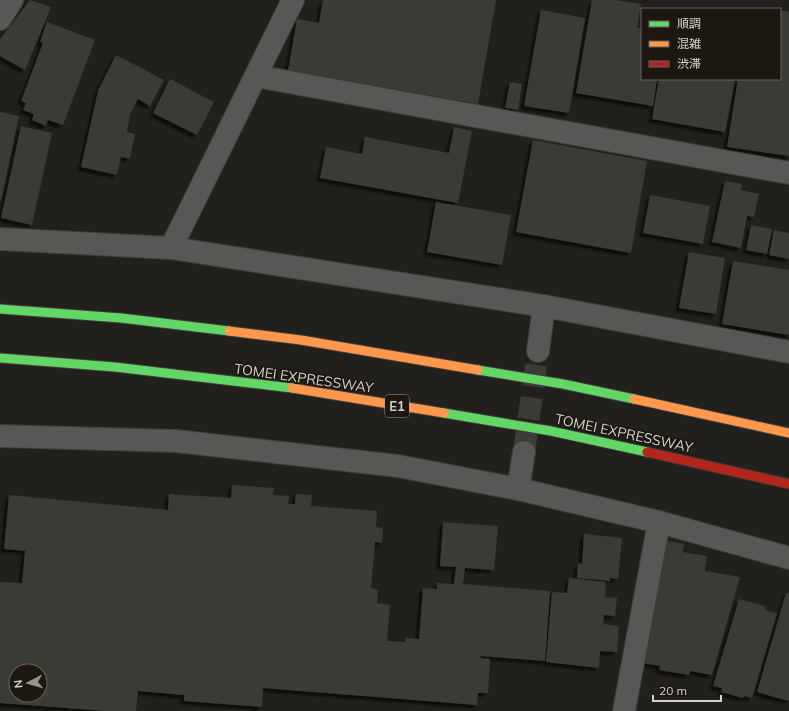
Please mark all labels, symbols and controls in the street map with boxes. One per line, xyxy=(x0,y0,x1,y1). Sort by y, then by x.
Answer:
legend xyxy=(641,8,781,80)
text: 順調 xyxy=(677,16,701,31)
text: 混雑 xyxy=(677,36,701,51)
text: 渋滞 xyxy=(677,56,701,71)
street label: TOMEI EXPRESSWAY xyxy=(233,359,375,397)
road number: E1 xyxy=(385,395,409,417)
street label: TOMEI EXPRESSWAY xyxy=(554,410,695,456)
north arrow xyxy=(8,663,48,703)
scale bar xyxy=(653,677,721,703)
text: N xyxy=(11,679,25,689)
text: 20 m xyxy=(659,683,687,698)

